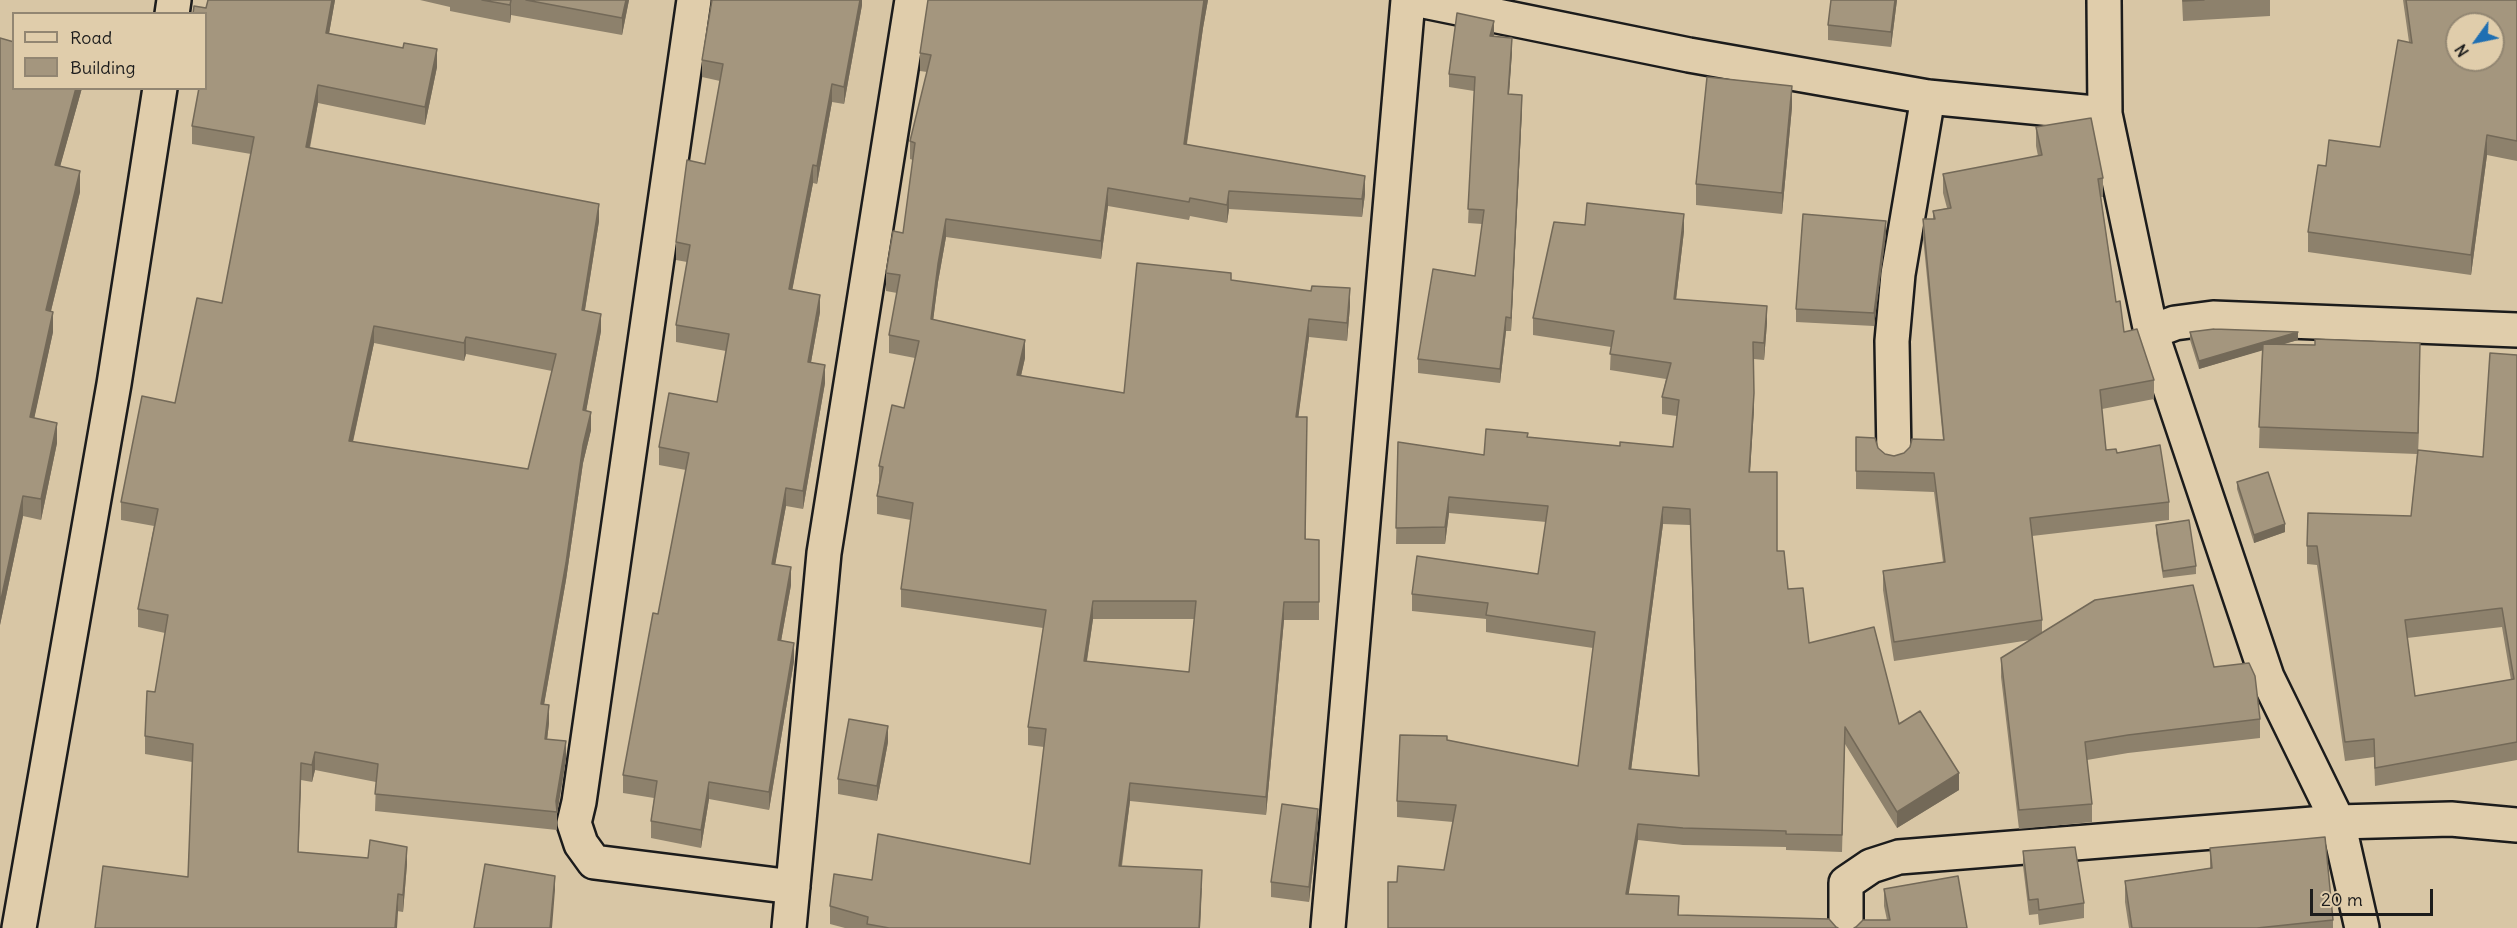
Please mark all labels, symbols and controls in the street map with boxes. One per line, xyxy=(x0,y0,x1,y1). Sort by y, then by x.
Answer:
legend xyxy=(12,12,207,90)
north arrow xyxy=(2445,12,2505,72)
text: Road xyxy=(70,26,112,49)
text: N xyxy=(2450,41,2473,61)
text: Building xyxy=(70,56,135,79)
scale bar xyxy=(2313,877,2436,915)
text: 20 m xyxy=(2321,888,2363,911)

